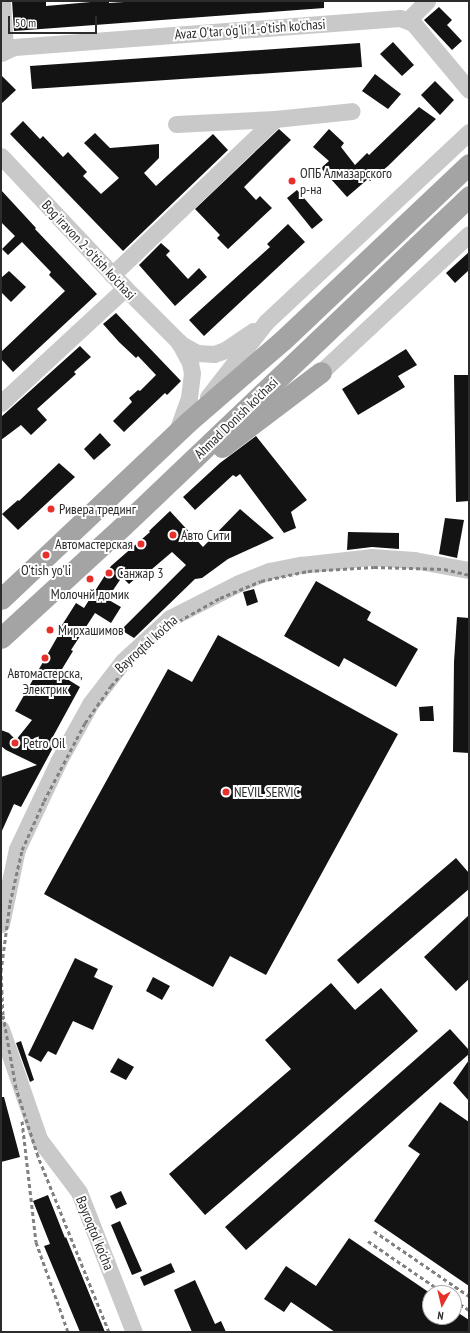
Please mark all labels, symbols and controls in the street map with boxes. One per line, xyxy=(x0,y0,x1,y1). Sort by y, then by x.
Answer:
scale bar xyxy=(10,8,99,34)
text: 50 m xyxy=(15,15,36,30)
street label: Avaz O'tar o'g'li 1-o'tish ko'chasi xyxy=(174,15,326,43)
place label: ОПБ Алмазарского р-на xyxy=(300,165,392,198)
marker: ОПБ Алмазарского р-на xyxy=(287,176,297,186)
street label: Bog'iravon 2-o'tish ko'chasi xyxy=(39,197,139,303)
street label: Ahmad Donish ko'chasi xyxy=(191,374,281,462)
place label: Ривера трединг xyxy=(59,501,136,517)
marker: Ривера трединг xyxy=(46,504,56,514)
place label: Авто Сити xyxy=(181,527,230,543)
marker: Авто Сити xyxy=(168,530,178,540)
place label: Автомастерская xyxy=(55,536,133,552)
marker: Автомастерская xyxy=(136,539,146,549)
marker: O'tish yo'li xyxy=(41,550,51,560)
place label: O'tish yo'li xyxy=(21,562,71,578)
place label: Санжар 3 xyxy=(117,565,164,581)
marker: Санжар 3 xyxy=(104,568,114,578)
marker: Молочнй домик xyxy=(85,574,95,584)
place label: Молочнй домик xyxy=(51,586,129,602)
street label: Bayroqtol ko'cha xyxy=(111,612,181,676)
place label: Мирхашимов xyxy=(58,622,124,638)
marker: Мирхашимов xyxy=(45,625,55,635)
marker: Автомастерска, Электрик xyxy=(40,653,50,663)
place label: Автомастерска, Электрик xyxy=(7,665,83,698)
place label: Petro Oil xyxy=(23,735,65,751)
marker: Petro Oil xyxy=(10,738,20,748)
place label: NEVIL SERVIC xyxy=(234,784,300,800)
marker: NEVIL SERVIC xyxy=(221,787,231,797)
street label: Bayroqtol ko'cha xyxy=(73,1194,117,1272)
north arrow xyxy=(422,1285,462,1325)
text: N xyxy=(437,1309,444,1323)

